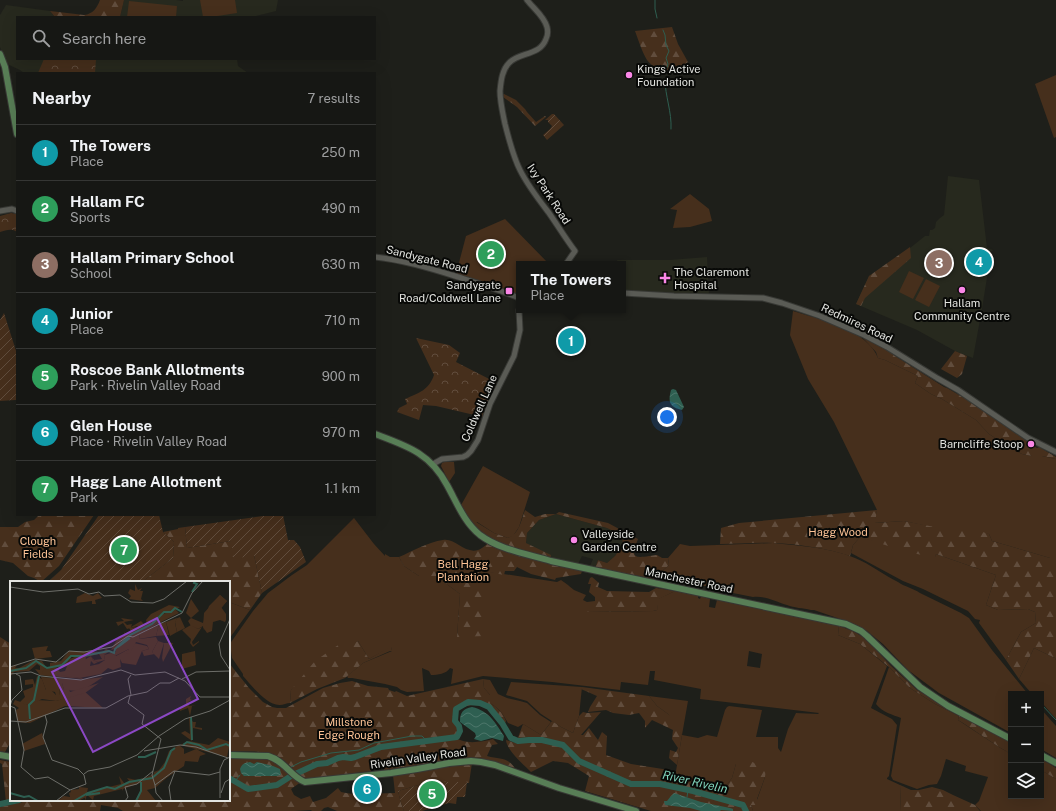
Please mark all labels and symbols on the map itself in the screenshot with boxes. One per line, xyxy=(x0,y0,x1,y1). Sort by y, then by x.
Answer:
place label: Kings Active Foundation xyxy=(637,63,701,88)
marker: Kings Active Foundation xyxy=(624,70,634,80)
street label: Ivy Park Road xyxy=(525,162,573,226)
pin: 2 xyxy=(478,239,504,269)
street label: Sandygate Road xyxy=(385,243,469,275)
pin: 4 xyxy=(966,247,992,277)
pin: 3 xyxy=(926,248,952,278)
place label: The Claremont Hospital xyxy=(674,266,749,291)
marker: The Claremont Hospital xyxy=(659,272,671,284)
place label: Sandygate Road/Coldwell Lane xyxy=(399,279,501,304)
marker: Hallam Community Centre xyxy=(957,285,967,295)
marker: Sandygate Road/Coldwell Lane xyxy=(504,286,514,296)
place label: Hallam Community Centre xyxy=(914,297,1010,322)
street label: Redmires Road xyxy=(820,301,894,345)
pin: 1 xyxy=(558,326,584,356)
street label: Coldwell Lane xyxy=(459,373,499,443)
your location xyxy=(657,407,677,427)
place label: Barncliffe Stoop xyxy=(940,438,1023,450)
marker: Barncliffe Stoop xyxy=(1026,439,1036,449)
park label: Hagg Wood xyxy=(808,526,868,538)
place label: Valleyside Garden Centre xyxy=(582,528,657,553)
park label: Clough Fields xyxy=(20,535,56,560)
pin: 7 xyxy=(111,535,137,565)
marker: Valleyside Garden Centre xyxy=(569,535,579,545)
park label: Bell Hagg Plantation xyxy=(437,558,489,583)
street label: Manchester Road xyxy=(644,565,734,595)
inset map xyxy=(10,581,230,801)
park label: Millstone Edge Rough xyxy=(318,716,380,741)
street label: Rivelin Valley Road xyxy=(369,745,467,771)
water label: River Rivelin xyxy=(661,768,729,796)
pin: 6 xyxy=(354,774,380,804)
pin: 5 xyxy=(419,779,445,809)

